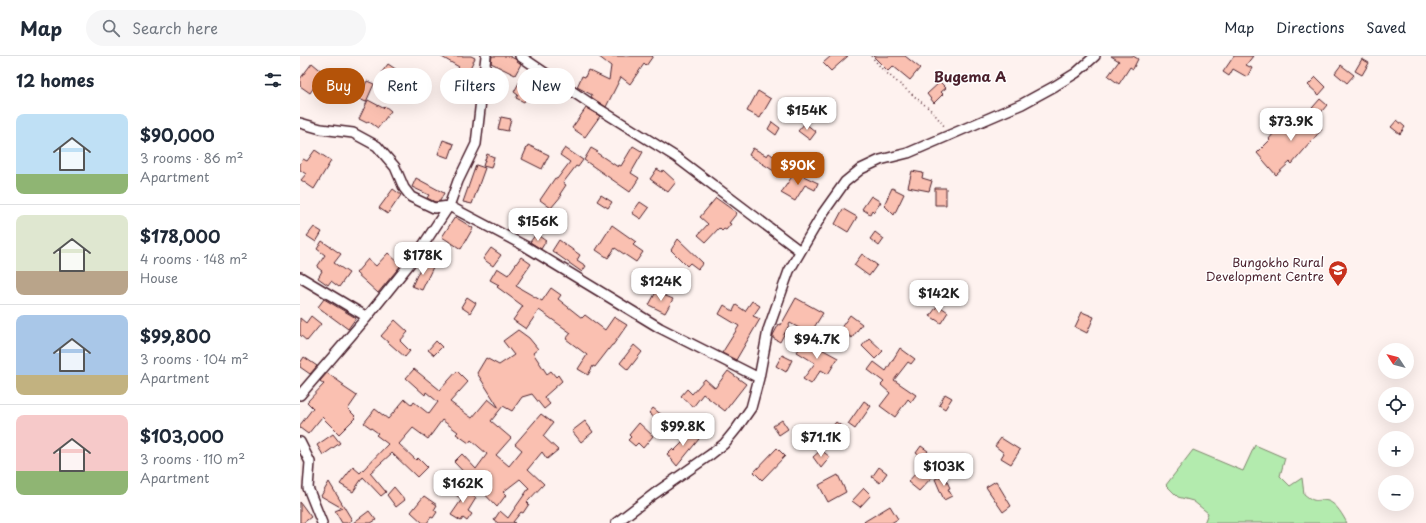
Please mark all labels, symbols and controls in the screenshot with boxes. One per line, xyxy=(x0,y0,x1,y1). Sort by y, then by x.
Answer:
search box xyxy=(86,10,366,46)
text: Map xyxy=(20,14,62,42)
text: Search here xyxy=(132,16,218,39)
icon: search xyxy=(100,17,122,39)
text: Map xyxy=(1224,17,1254,38)
text: Directions xyxy=(1276,17,1344,38)
text: Saved xyxy=(1366,17,1406,38)
district label: Bugema A xyxy=(934,66,1006,87)
text: 12 homes xyxy=(16,67,94,93)
chip: Buy xyxy=(312,68,365,104)
chip: Rent xyxy=(373,68,432,104)
chip: Filters xyxy=(440,68,509,104)
chip: New xyxy=(517,68,575,104)
icon: filters xyxy=(262,69,284,91)
pin: $154K xyxy=(779,97,835,131)
text: $154K xyxy=(786,100,828,119)
pin: $73.9K xyxy=(1258,108,1324,142)
text: $73.9K xyxy=(1269,111,1313,130)
text: $90,000 xyxy=(140,122,215,148)
icon: home xyxy=(48,130,96,178)
text: 3 rooms · 86 m² xyxy=(140,148,243,167)
pin: $90K xyxy=(774,152,822,186)
text: $90K xyxy=(780,155,816,174)
text: Apartment xyxy=(140,167,209,186)
pin: $156K xyxy=(510,208,566,242)
text: $156K xyxy=(517,211,559,230)
text: $178,000 xyxy=(140,223,220,249)
icon: home xyxy=(48,231,96,279)
pin: $178K xyxy=(395,242,451,276)
text: $178K xyxy=(403,245,443,264)
text: 4 rooms · 148 m² xyxy=(140,249,248,268)
place label: Bungokho Rural Development Centre xyxy=(1206,253,1324,285)
school or university icon: Bungokho Rural Development Centre xyxy=(1327,259,1349,287)
text: House xyxy=(140,268,178,287)
pin: $124K xyxy=(633,268,689,302)
text: $124K xyxy=(640,271,682,290)
pin: $142K xyxy=(911,280,967,314)
text: $142K xyxy=(918,283,960,302)
text: $99,800 xyxy=(140,323,211,349)
pin: $94.7K xyxy=(784,326,850,360)
text: $94.7K xyxy=(794,329,840,348)
icon: home xyxy=(48,331,96,379)
north arrow xyxy=(1378,343,1414,379)
map controls xyxy=(1378,343,1414,511)
text: 3 rooms · 104 m² xyxy=(140,349,249,368)
text: Apartment xyxy=(140,368,209,387)
button: locate xyxy=(1378,387,1414,423)
pin: $99.8K xyxy=(650,413,716,447)
text: $99.8K xyxy=(661,416,705,435)
text: $103,000 xyxy=(140,423,224,449)
pin: $71.1K xyxy=(788,424,854,458)
text: $71.1K xyxy=(801,427,841,446)
icon: home xyxy=(48,431,96,479)
button: + xyxy=(1378,431,1414,467)
text: 3 rooms · 110 m² xyxy=(140,449,245,468)
pin: $103K xyxy=(916,453,972,487)
text: $103K xyxy=(923,456,965,475)
text: Apartment xyxy=(140,468,209,487)
pin: $162K xyxy=(435,470,491,504)
text: $162K xyxy=(442,473,484,492)
button: − xyxy=(1378,475,1414,511)

